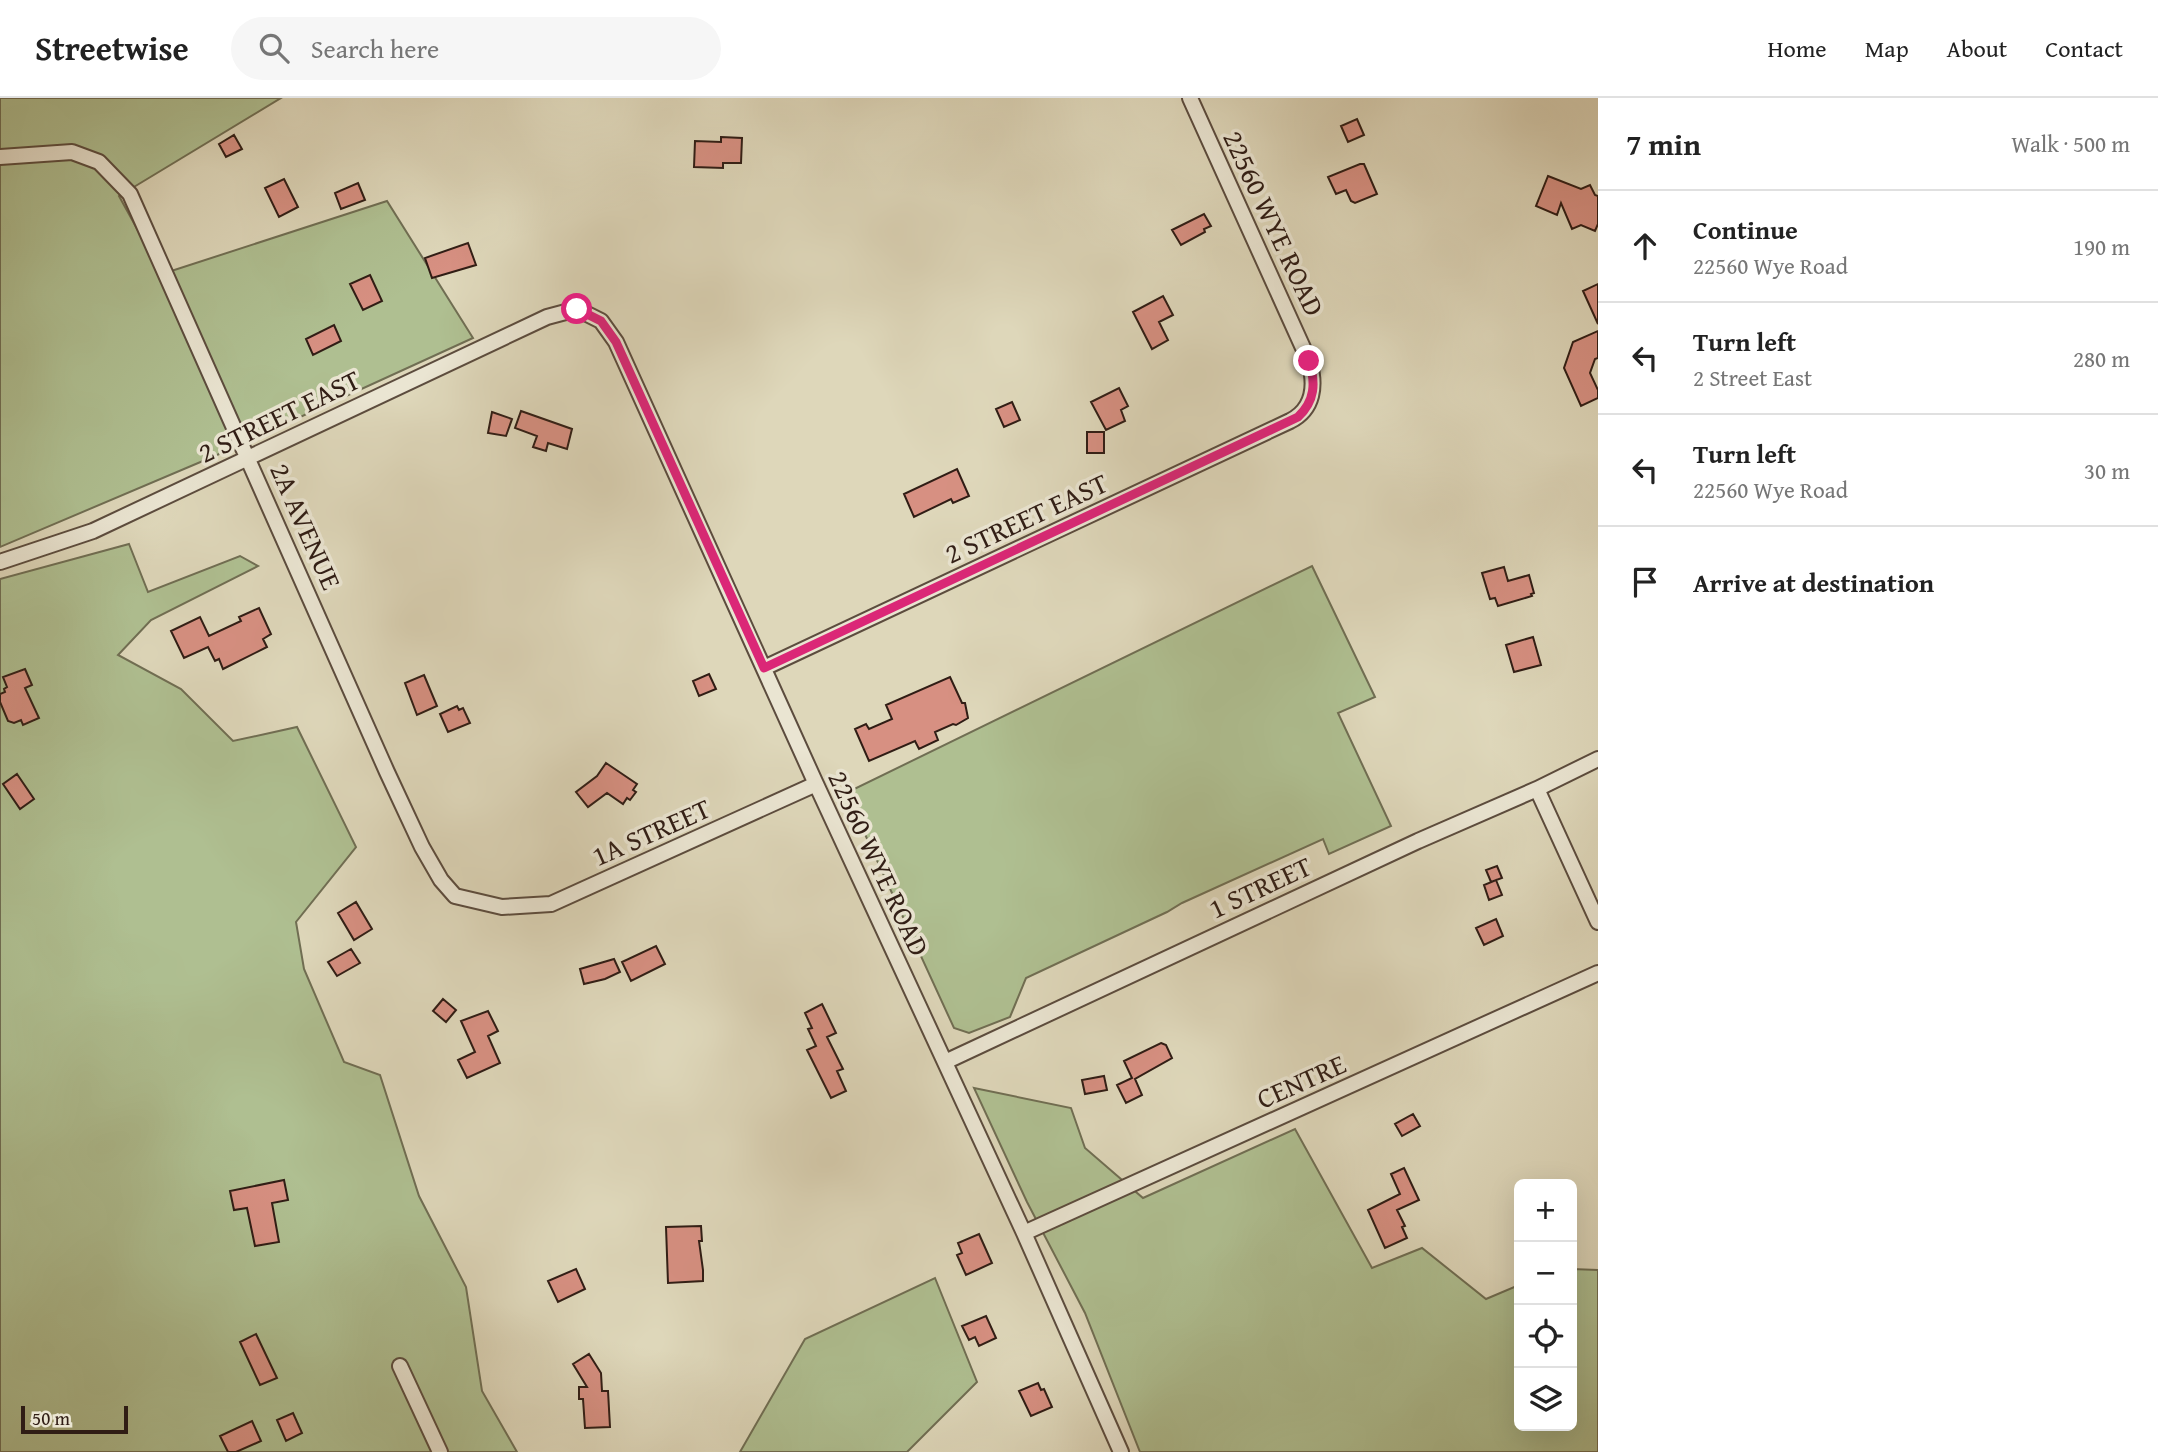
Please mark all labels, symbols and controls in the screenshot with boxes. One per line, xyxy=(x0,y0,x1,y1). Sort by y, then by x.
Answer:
search box xyxy=(231,17,721,80)
text: Streetwise xyxy=(35,24,189,72)
icon: search xyxy=(255,29,293,67)
text: Search here xyxy=(311,29,439,68)
text: Home xyxy=(1768,31,1827,66)
text: Map xyxy=(1865,31,1909,66)
text: About xyxy=(1947,31,2007,66)
text: Contact xyxy=(2045,31,2123,66)
text: 7 min xyxy=(1626,122,1701,166)
street label: 22560 WYE ROAD xyxy=(1213,123,1335,322)
text: Walk · 500 m xyxy=(2011,127,2130,160)
text: Continue xyxy=(1693,210,1798,249)
icon: ahead xyxy=(1626,227,1664,265)
text: 190 m xyxy=(2073,230,2130,263)
text: 22560 Wye Road xyxy=(1693,249,1848,282)
route start xyxy=(561,293,592,324)
text: Turn left xyxy=(1693,322,1796,361)
icon: left xyxy=(1626,339,1664,377)
text: 280 m xyxy=(2073,342,2130,375)
route end xyxy=(1293,345,1324,376)
street label: 2 STREET EAST xyxy=(191,358,367,473)
text: 2 Street East xyxy=(1693,361,1812,394)
text: Turn left xyxy=(1693,434,1796,473)
icon: left xyxy=(1626,451,1664,489)
text: 30 m xyxy=(2084,454,2130,487)
street label: 2A AVENUE xyxy=(260,456,353,596)
street label: 2 STREET EAST xyxy=(937,462,1114,573)
text: 22560 Wye Road xyxy=(1693,473,1848,506)
icon: arrive xyxy=(1626,563,1664,601)
text: Arrive at destination xyxy=(1693,563,1934,602)
street label: 22560 WYE ROAD xyxy=(818,763,940,962)
street label: 1A STREET xyxy=(585,787,717,876)
street label: 1 STREET xyxy=(1202,845,1318,928)
street label: CENTRE xyxy=(1250,1043,1352,1118)
map controls xyxy=(1514,1179,1577,1431)
button: + xyxy=(1514,1179,1577,1242)
button: − xyxy=(1514,1242,1577,1305)
button: locate xyxy=(1514,1305,1577,1368)
button: layers xyxy=(1514,1368,1577,1431)
scale bar xyxy=(21,1403,128,1435)
text: 50 m xyxy=(32,1404,70,1432)

